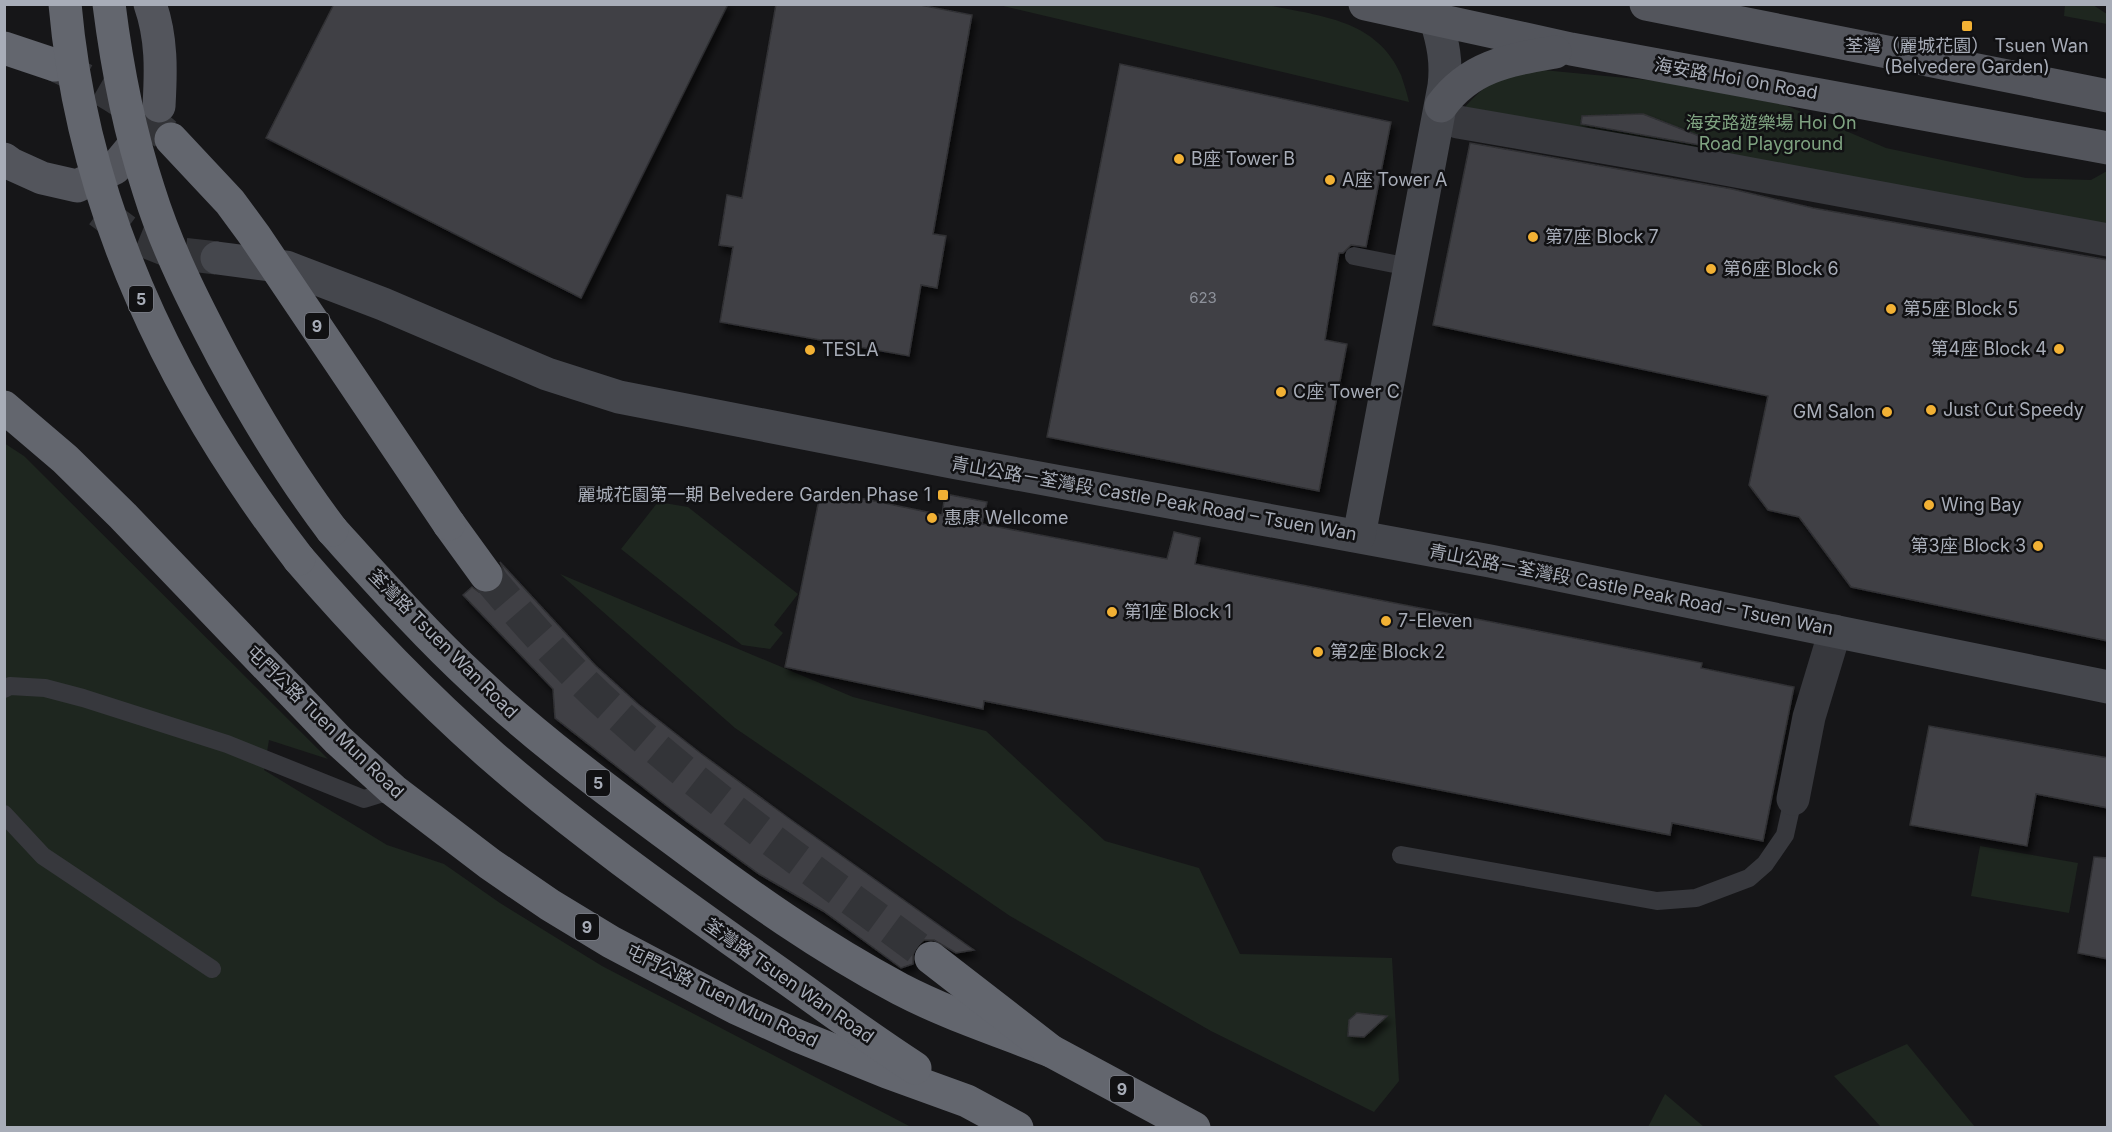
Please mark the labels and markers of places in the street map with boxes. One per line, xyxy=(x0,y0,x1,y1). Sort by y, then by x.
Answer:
marker: 荃灣（麗城花園） Tsuen Wan (Belvedere Garden) xyxy=(1960,19,1974,33)
place label: 荃灣（麗城花園） Tsuen Wan (Belvedere Garden) xyxy=(1845,35,2089,77)
place label: B座 Tower B xyxy=(1191,148,1295,169)
marker: B座 Tower B xyxy=(1172,152,1186,166)
place label: A座 Tower A xyxy=(1342,169,1447,190)
marker: A座 Tower A xyxy=(1323,173,1337,187)
place label: 第7座 Block 7 xyxy=(1545,226,1659,247)
marker: 第7座 Block 7 xyxy=(1526,230,1540,244)
place label: 第6座 Block 6 xyxy=(1723,258,1839,279)
marker: 第6座 Block 6 xyxy=(1704,262,1718,276)
place label: 第5座 Block 5 xyxy=(1903,298,2018,319)
marker: 第5座 Block 5 xyxy=(1884,302,1898,316)
place label: 第4座 Block 4 xyxy=(1931,338,2047,359)
place label: TESLA xyxy=(822,339,879,360)
marker: 第4座 Block 4 xyxy=(2052,342,2066,356)
marker: TESLA xyxy=(803,343,817,357)
place label: C座 Tower C xyxy=(1293,381,1400,402)
marker: C座 Tower C xyxy=(1274,385,1288,399)
place label: Just Cut Speedy xyxy=(1943,399,2084,420)
place label: GM Salon xyxy=(1793,401,1875,422)
marker: Just Cut Speedy xyxy=(1924,403,1938,417)
marker: GM Salon xyxy=(1880,405,1894,419)
place label: 麗城花園第一期 Belvedere Garden Phase 1 xyxy=(578,484,931,505)
marker: 麗城花園第一期 Belvedere Garden Phase 1 xyxy=(936,488,950,502)
place label: Wing Bay xyxy=(1941,494,2022,515)
marker: Wing Bay xyxy=(1922,498,1936,512)
place label: 惠康 Wellcome xyxy=(944,507,1068,528)
marker: 惠康 Wellcome xyxy=(925,511,939,525)
place label: 第3座 Block 3 xyxy=(1911,535,2026,556)
marker: 第3座 Block 3 xyxy=(2031,539,2045,553)
place label: 第1座 Block 1 xyxy=(1124,601,1232,622)
marker: 第1座 Block 1 xyxy=(1105,605,1119,619)
place label: 7-Eleven xyxy=(1398,610,1473,631)
marker: 7-Eleven xyxy=(1379,614,1393,628)
place label: 第2座 Block 2 xyxy=(1330,641,1445,662)
marker: 第2座 Block 2 xyxy=(1311,645,1325,659)

